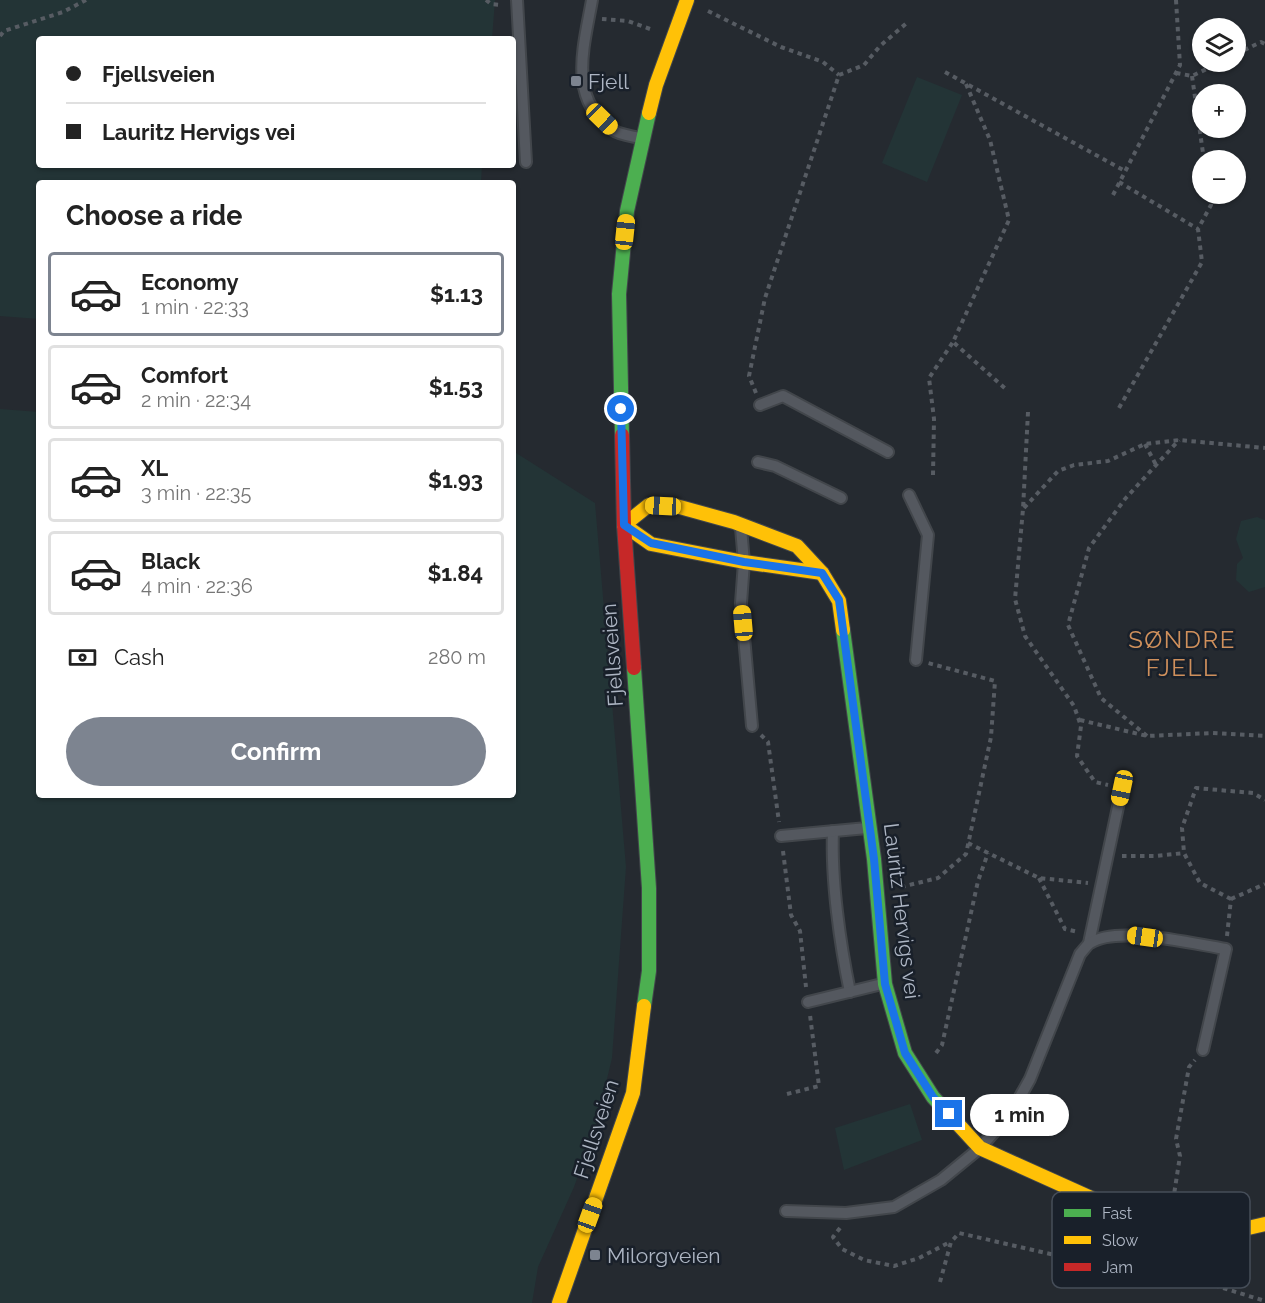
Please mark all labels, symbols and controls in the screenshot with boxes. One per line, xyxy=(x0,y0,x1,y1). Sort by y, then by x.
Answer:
map controls xyxy=(1192,18,1246,204)
button: layers xyxy=(1192,18,1246,72)
text: Fjellsveien xyxy=(102,61,215,87)
place label: Fjell xyxy=(588,69,629,94)
marker: Fjell xyxy=(569,74,583,88)
button: + xyxy=(1192,84,1246,138)
car xyxy=(583,100,621,138)
text: Lauritz Hervigs vei xyxy=(102,119,295,145)
button: − xyxy=(1192,150,1246,204)
text: Choose a ride xyxy=(66,200,242,231)
car xyxy=(614,213,636,251)
icon: car xyxy=(69,267,123,321)
text: Economy xyxy=(141,269,239,295)
text: $1.13 xyxy=(430,281,483,307)
text: 1 min · 22:33 xyxy=(141,295,249,319)
icon: car xyxy=(69,360,123,414)
text: Comfort xyxy=(141,362,228,388)
text: $1.53 xyxy=(429,374,483,400)
text: 2 min · 22:34 xyxy=(141,388,251,412)
route start xyxy=(607,395,634,422)
icon: car xyxy=(69,453,123,507)
text: XL xyxy=(141,455,168,481)
text: $1.93 xyxy=(428,467,483,493)
text: 3 min · 22:35 xyxy=(141,481,251,505)
car xyxy=(645,496,681,516)
icon: car xyxy=(69,546,123,600)
text: Black xyxy=(141,548,200,574)
text: $1.84 xyxy=(427,560,483,586)
text: 4 min · 22:36 xyxy=(141,574,253,598)
street label: Fjellsveien xyxy=(596,603,628,707)
car xyxy=(732,604,754,642)
district label: SØNDRE FJELL xyxy=(1128,625,1236,682)
icon: cash xyxy=(66,641,99,674)
text: Cash xyxy=(114,644,165,670)
text: 280 m xyxy=(428,645,486,669)
button: Confirm xyxy=(66,717,486,786)
car xyxy=(1109,769,1135,807)
street label: Lauritz Hervigs vei xyxy=(879,822,925,1000)
car xyxy=(1126,926,1164,948)
street label: Fjellsveien xyxy=(568,1076,624,1182)
callout: 1 min xyxy=(970,1093,1069,1135)
route end xyxy=(935,1100,962,1127)
text: 1 min xyxy=(994,1103,1045,1127)
legend xyxy=(1052,1192,1250,1288)
car xyxy=(575,1195,605,1235)
text: Fast xyxy=(1102,1204,1133,1223)
text: Slow xyxy=(1102,1231,1138,1250)
place label: Milorgveien xyxy=(607,1243,721,1268)
marker: Milorgveien xyxy=(588,1248,602,1262)
text: Jam xyxy=(1102,1258,1133,1277)

